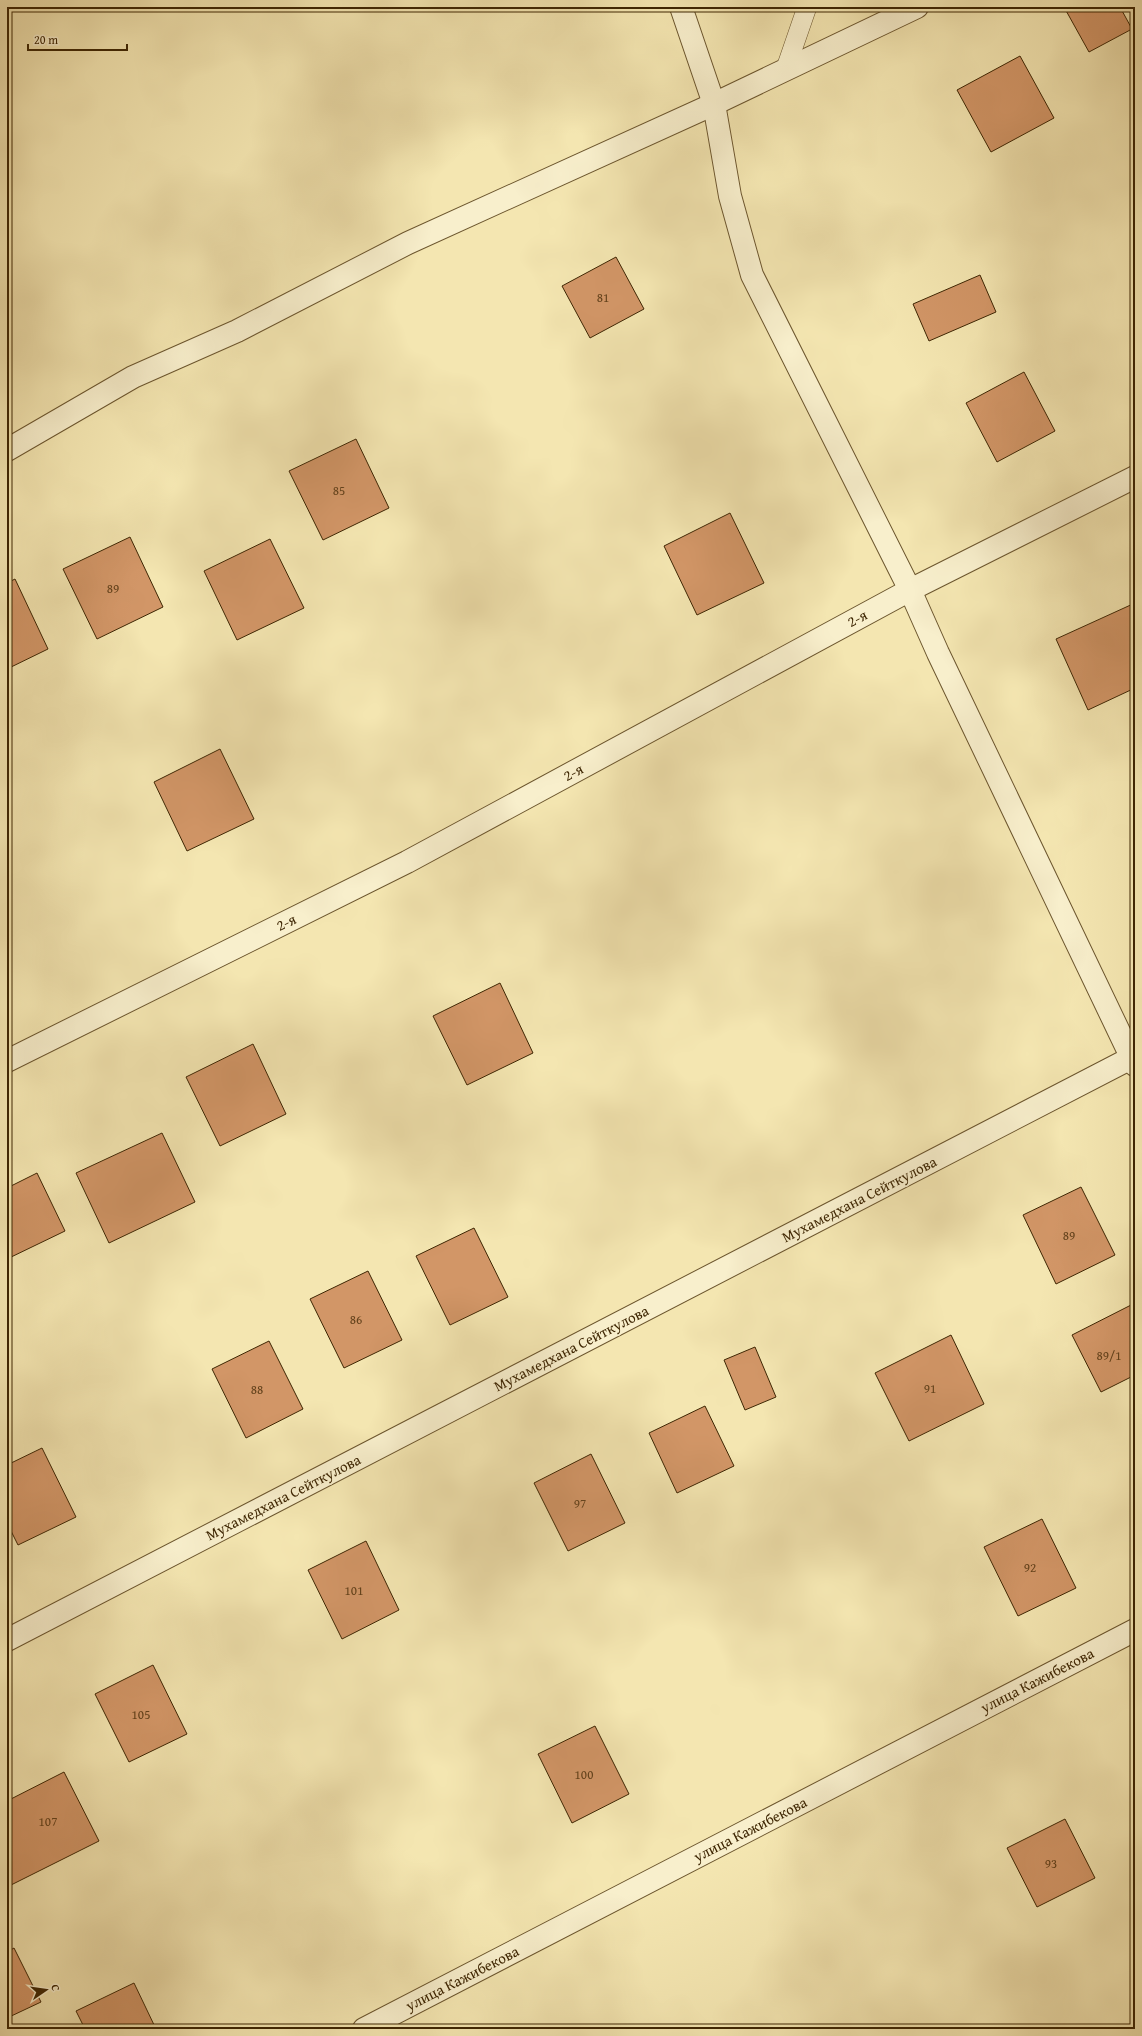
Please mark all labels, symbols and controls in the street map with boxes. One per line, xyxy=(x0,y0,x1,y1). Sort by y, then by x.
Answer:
scale bar xyxy=(28,26,127,52)
text: 20 m xyxy=(34,31,58,48)
house number: 81 xyxy=(597,288,609,307)
house number: 85 xyxy=(333,481,345,500)
house number: 89 xyxy=(107,579,119,598)
street label: 2-я xyxy=(843,604,871,632)
street label: 2-я xyxy=(559,758,587,786)
street label: 2-я xyxy=(272,908,300,936)
street label: Мухамедхана Сейткулова xyxy=(778,1150,941,1247)
house number: 89 xyxy=(1063,1226,1075,1245)
street label: Мухамедхана Сейткулова xyxy=(490,1299,653,1396)
house number: 86 xyxy=(350,1310,362,1329)
house number: 89/1 xyxy=(1097,1346,1121,1365)
house number: 91 xyxy=(924,1379,936,1398)
house number: 88 xyxy=(251,1380,263,1399)
street label: Мухамедхана Сейткулова xyxy=(202,1448,365,1545)
house number: 97 xyxy=(574,1494,586,1513)
house number: 92 xyxy=(1024,1558,1036,1577)
house number: 101 xyxy=(345,1581,363,1600)
street label: улица Кажибекова xyxy=(976,1642,1098,1718)
house number: 105 xyxy=(132,1705,150,1724)
house number: 100 xyxy=(575,1765,593,1784)
street label: улица Кажибекова xyxy=(689,1791,811,1867)
house number: 107 xyxy=(39,1812,57,1831)
house number: 93 xyxy=(1045,1854,1057,1873)
street label: улица Кажибекова xyxy=(401,1940,523,2016)
north arrow xyxy=(26,1970,66,2010)
text: С xyxy=(47,1983,64,1993)

